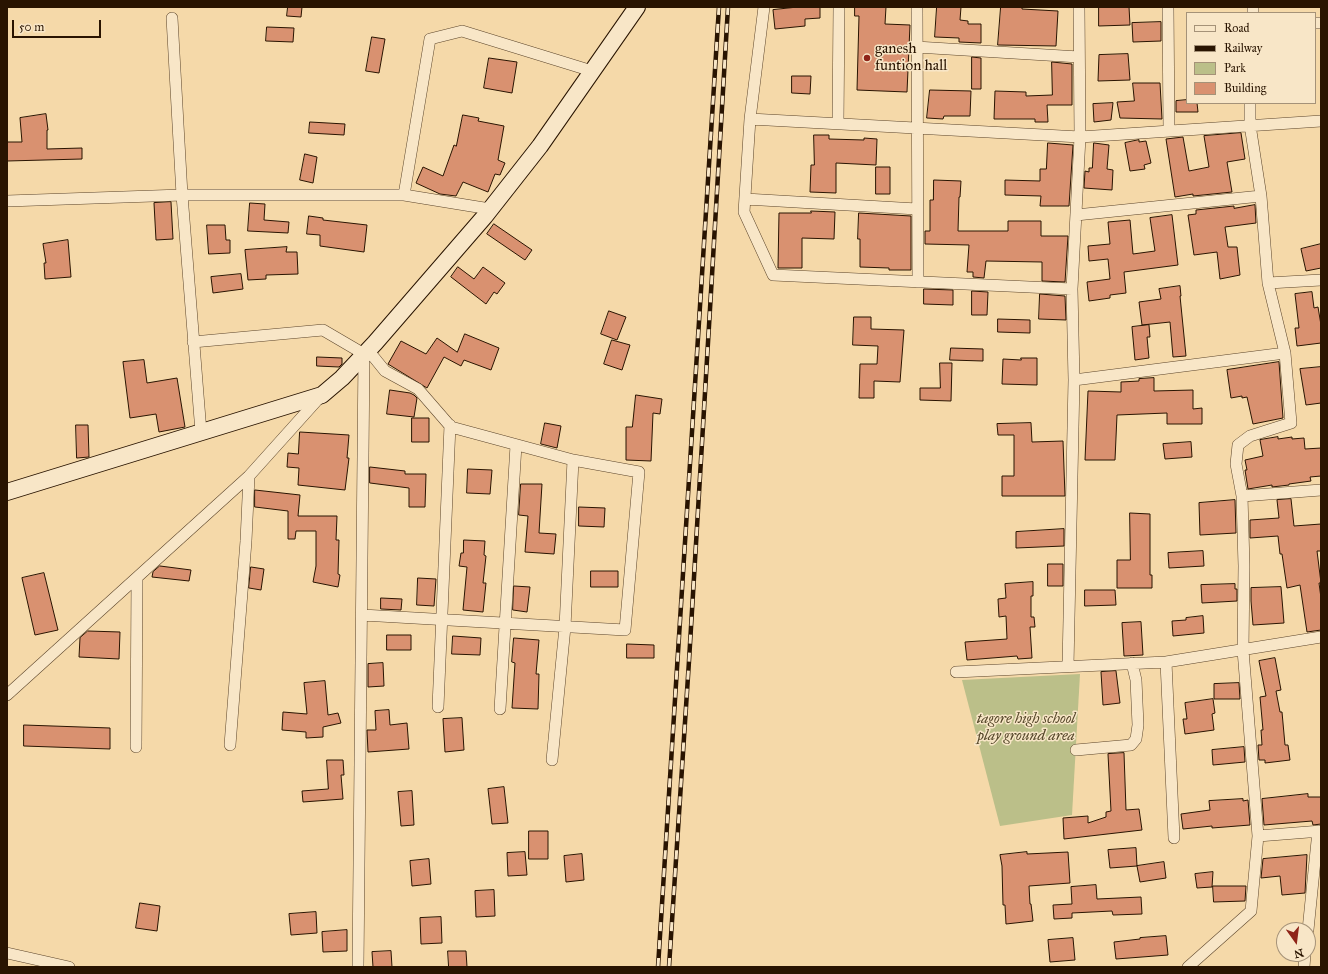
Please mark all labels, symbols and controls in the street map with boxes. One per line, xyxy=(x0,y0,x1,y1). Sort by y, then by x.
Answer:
scale bar xyxy=(14,12,103,38)
legend xyxy=(1186,12,1316,104)
text: 50 m xyxy=(19,20,44,34)
text: Road xyxy=(1224,21,1250,35)
place label: ganesh funtion hall xyxy=(875,40,947,75)
text: Railway xyxy=(1224,41,1262,55)
marker: ganesh funtion hall xyxy=(862,53,872,63)
text: Park xyxy=(1224,61,1246,75)
text: Building xyxy=(1224,81,1266,95)
park label: tagore high school play ground area xyxy=(977,710,1075,745)
north arrow xyxy=(1276,922,1316,962)
text: N xyxy=(1293,946,1305,961)

